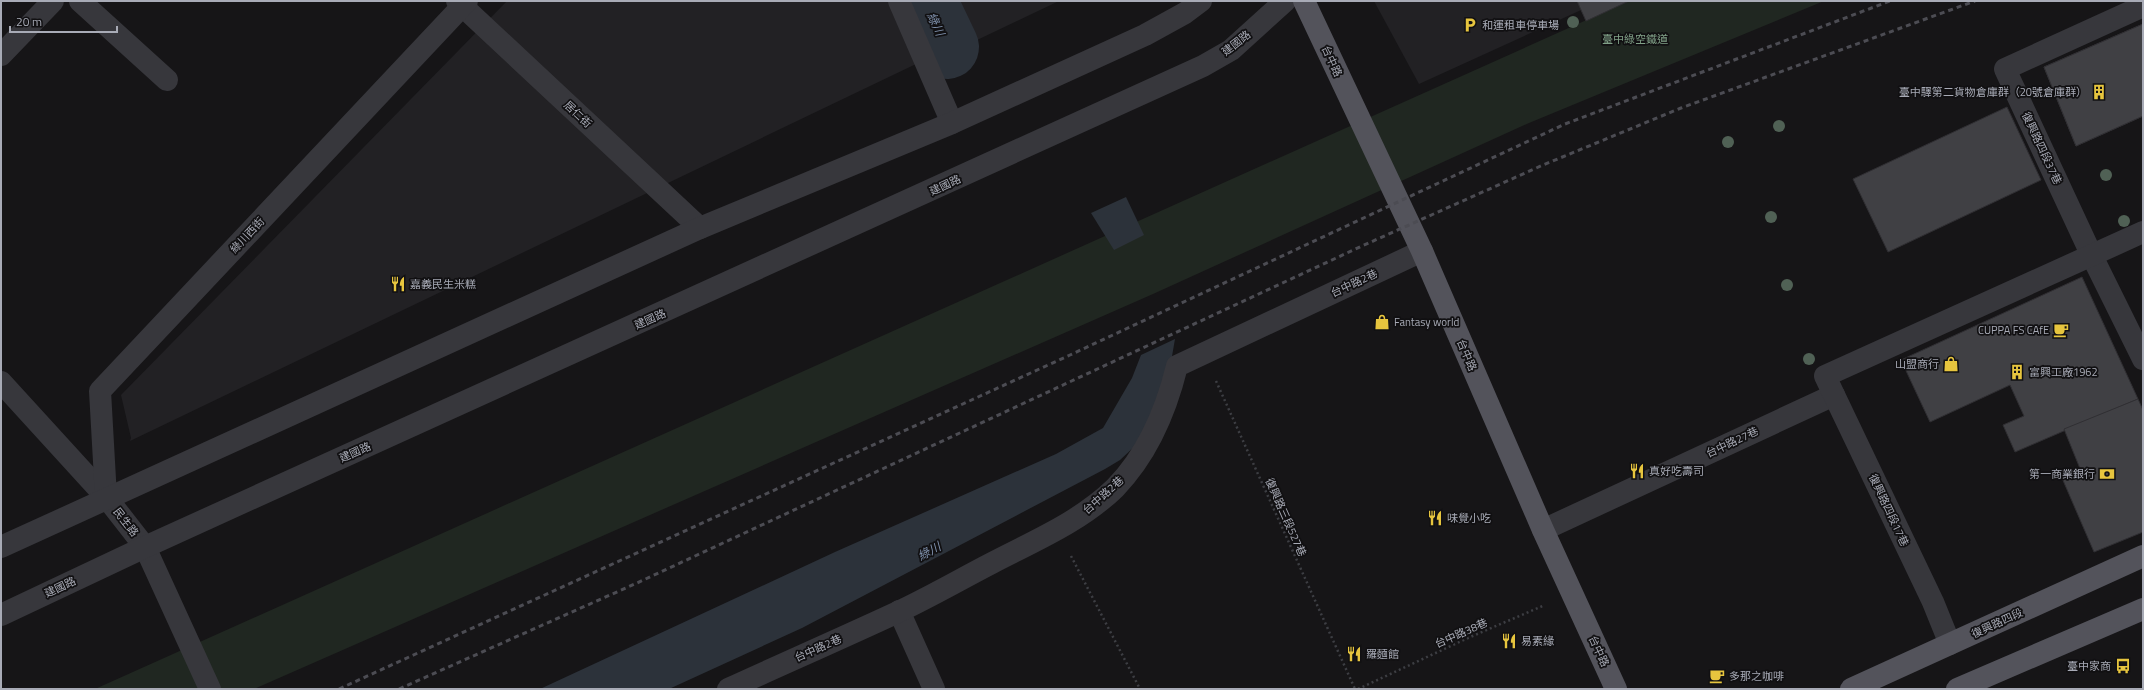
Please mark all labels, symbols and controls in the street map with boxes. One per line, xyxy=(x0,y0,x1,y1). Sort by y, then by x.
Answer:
scale bar xyxy=(10,8,117,34)
water label: 綠川 xyxy=(922,9,951,41)
text: 20 m xyxy=(16,12,42,31)
parking icon: 和運租車停車場 xyxy=(1461,16,1479,34)
place label: 和運租車停車場 xyxy=(1482,17,1559,33)
street label: 建國路 xyxy=(1218,27,1254,59)
park label: 臺中綠空鐵道 xyxy=(1602,31,1668,47)
street label: 台中路 xyxy=(1318,43,1346,79)
building icon: 臺中驛第二貨物倉庫群（20號倉庫群） xyxy=(2090,83,2108,101)
place label: 臺中驛第二貨物倉庫群（20號倉庫群） xyxy=(1899,84,2087,100)
street label: 居仁街 xyxy=(560,97,596,131)
street label: 復興路四段37巷 xyxy=(2018,109,2066,187)
street label: 建國路 xyxy=(927,171,963,199)
street label: 綠川西街 xyxy=(226,213,268,257)
street label: 台中路2巷 xyxy=(1328,265,1380,301)
restaurant icon: 嘉義民生米糕 xyxy=(389,275,407,293)
place label: 嘉義民生米糕 xyxy=(410,276,476,292)
street label: 建國路 xyxy=(632,305,668,333)
shop icon: Fantasy world xyxy=(1373,313,1391,331)
place label: Fantasy world xyxy=(1394,314,1459,330)
cafe icon: CUPPA FS CAfE xyxy=(2052,321,2070,339)
place label: CUPPA FS CAfE xyxy=(1978,322,2049,338)
street label: 台中路 xyxy=(1453,337,1481,373)
shop icon: 山盟商行 xyxy=(1942,355,1960,373)
place label: 山盟商行 xyxy=(1895,356,1939,372)
building icon: 富興工廠1962 xyxy=(2008,363,2026,381)
place label: 富興工廠1962 xyxy=(2029,364,2098,380)
street label: 台中路27巷 xyxy=(1703,423,1761,461)
street label: 建國路 xyxy=(337,438,373,466)
restaurant icon: 真好吃壽司 xyxy=(1628,462,1646,480)
place label: 真好吃壽司 xyxy=(1649,463,1704,479)
bank icon: 第一商業銀行 xyxy=(2098,465,2116,483)
place label: 第一商業銀行 xyxy=(2029,466,2095,482)
street label: 復興路四段17巷 xyxy=(1865,471,1913,549)
street label: 台中路2巷 xyxy=(1079,472,1127,518)
street label: 復興路三段527巷 xyxy=(1262,475,1310,559)
street label: 民生路 xyxy=(110,504,142,540)
restaurant icon: 味覺小吃 xyxy=(1426,509,1444,527)
place label: 味覺小吃 xyxy=(1447,510,1491,526)
water label: 綠川 xyxy=(914,536,946,565)
street label: 建國路 xyxy=(42,573,78,601)
street label: 復興路四段 xyxy=(1969,604,2025,642)
street label: 台中路38巷 xyxy=(1432,614,1490,652)
street label: 台中路2巷 xyxy=(792,630,844,666)
restaurant icon: 易素緣 xyxy=(1500,632,1518,650)
place label: 易素緣 xyxy=(1521,633,1554,649)
street label: 台中路 xyxy=(1585,633,1613,669)
restaurant icon: 羅麵館 xyxy=(1345,645,1363,663)
place label: 羅麵館 xyxy=(1366,646,1399,662)
bus stop icon: 臺中家商 xyxy=(2114,657,2132,675)
place label: 臺中家商 xyxy=(2067,658,2111,674)
cafe icon: 多那之咖啡 xyxy=(1708,667,1726,685)
place label: 多那之咖啡 xyxy=(1729,668,1784,684)

